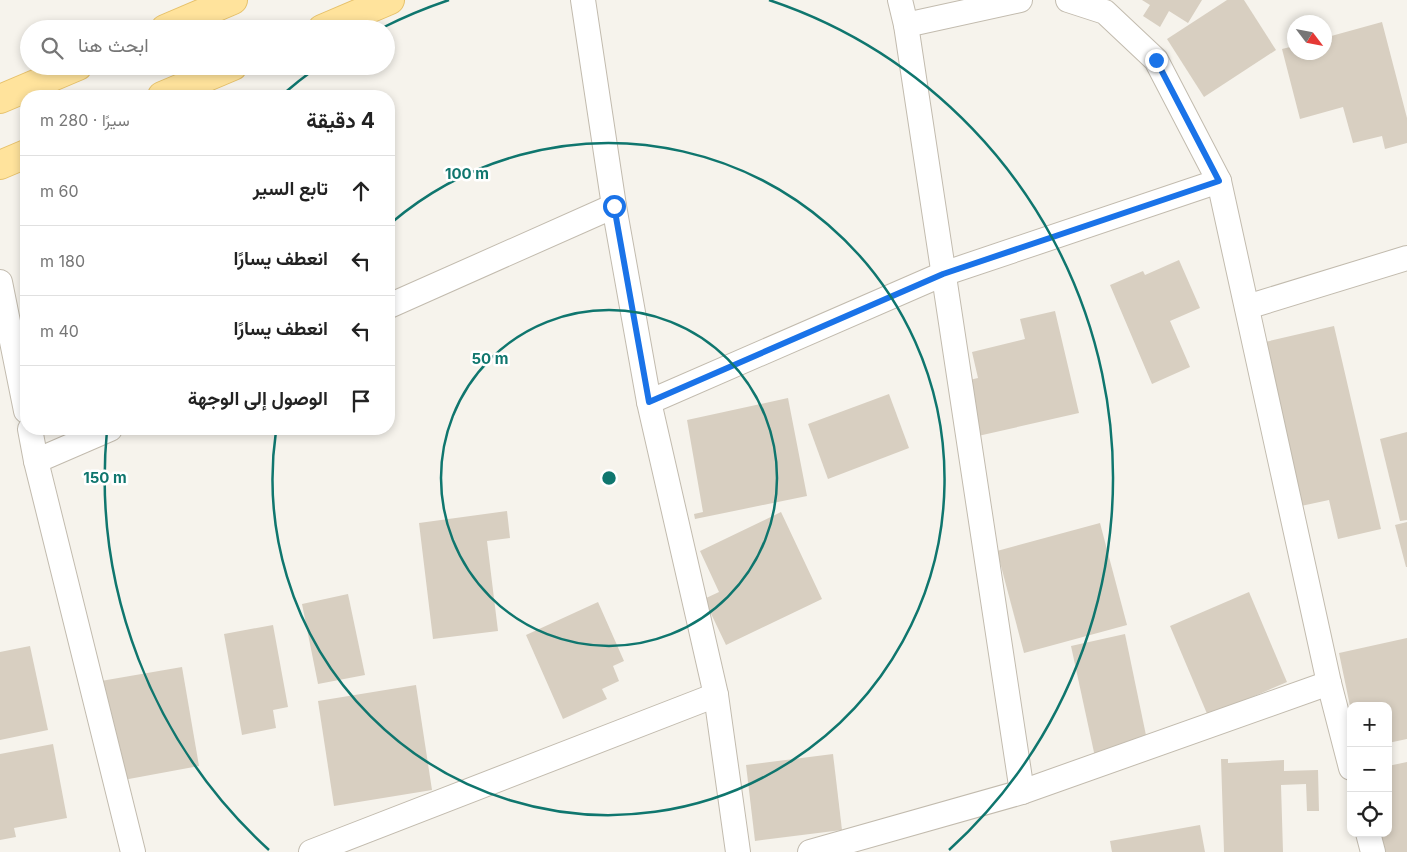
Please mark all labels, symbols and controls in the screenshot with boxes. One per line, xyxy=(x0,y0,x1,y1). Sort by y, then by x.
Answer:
north arrow xyxy=(1287,15,1332,60)
search box xyxy=(20,20,395,75)
icon: search xyxy=(38,34,66,62)
text: ابحث هنا xyxy=(78,34,149,57)
route end xyxy=(1145,49,1168,72)
text: 4 دقيقة xyxy=(306,108,375,133)
text: سيرًا · 280 m xyxy=(40,110,130,130)
text: 100 m xyxy=(445,164,489,183)
text: تابع السير xyxy=(253,177,328,200)
icon: ahead xyxy=(347,177,375,205)
text: 60 m xyxy=(40,181,79,201)
route start xyxy=(603,195,626,218)
text: انعطف يسارًا xyxy=(234,247,328,270)
icon: left xyxy=(347,247,375,275)
text: 180 m xyxy=(40,251,85,271)
text: انعطف يسارًا xyxy=(234,317,328,340)
icon: left xyxy=(347,317,375,345)
text: 40 m xyxy=(40,321,79,341)
text: 50 m xyxy=(472,349,508,368)
text: الوصول إلى الوجهة xyxy=(188,387,328,410)
icon: arrive xyxy=(347,387,375,415)
text: 150 m xyxy=(83,468,127,487)
centre of rings xyxy=(600,469,618,487)
map controls xyxy=(1347,702,1392,837)
button: + xyxy=(1347,702,1392,747)
button: − xyxy=(1347,747,1392,792)
button: locate xyxy=(1347,792,1392,837)

